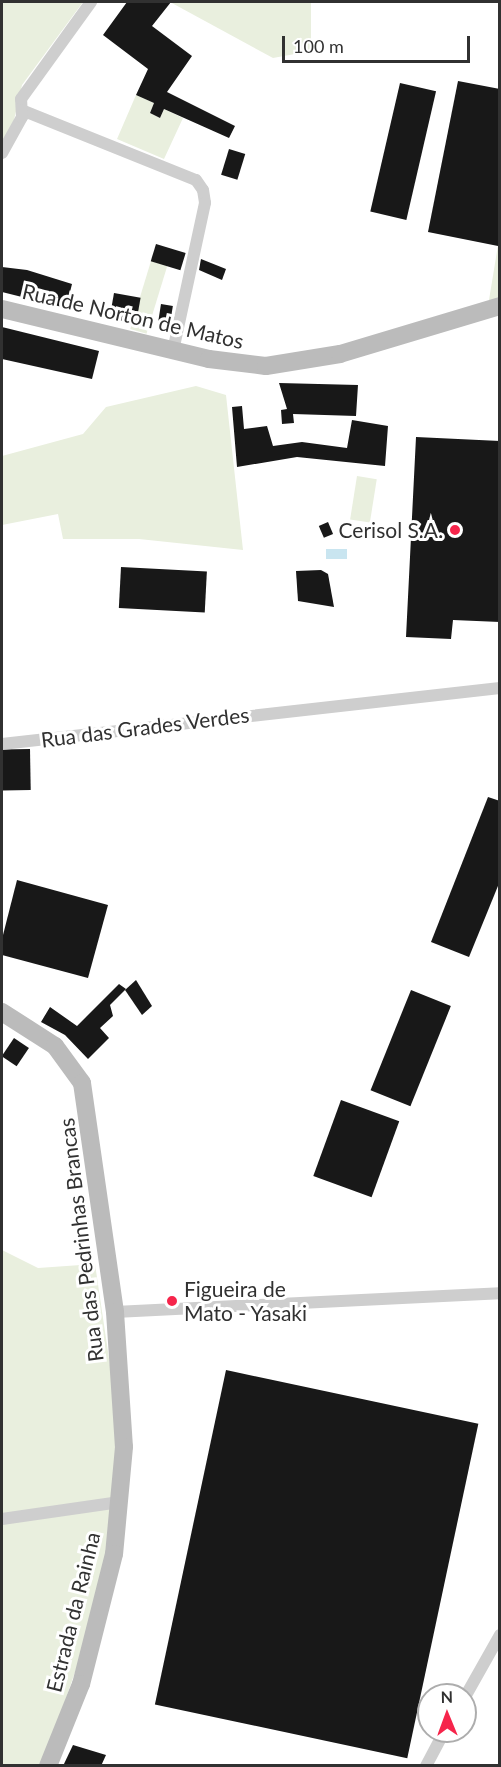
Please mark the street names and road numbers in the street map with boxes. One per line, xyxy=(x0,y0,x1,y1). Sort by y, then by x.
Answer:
street label: Rua de Norton de Matos xyxy=(20,278,246,354)
street label: Rua das Grades Verdes xyxy=(39,702,251,752)
street label: Rua das Pedrinhas Brancas xyxy=(54,1117,108,1363)
street label: Estrada da Rainha xyxy=(41,1529,105,1695)

